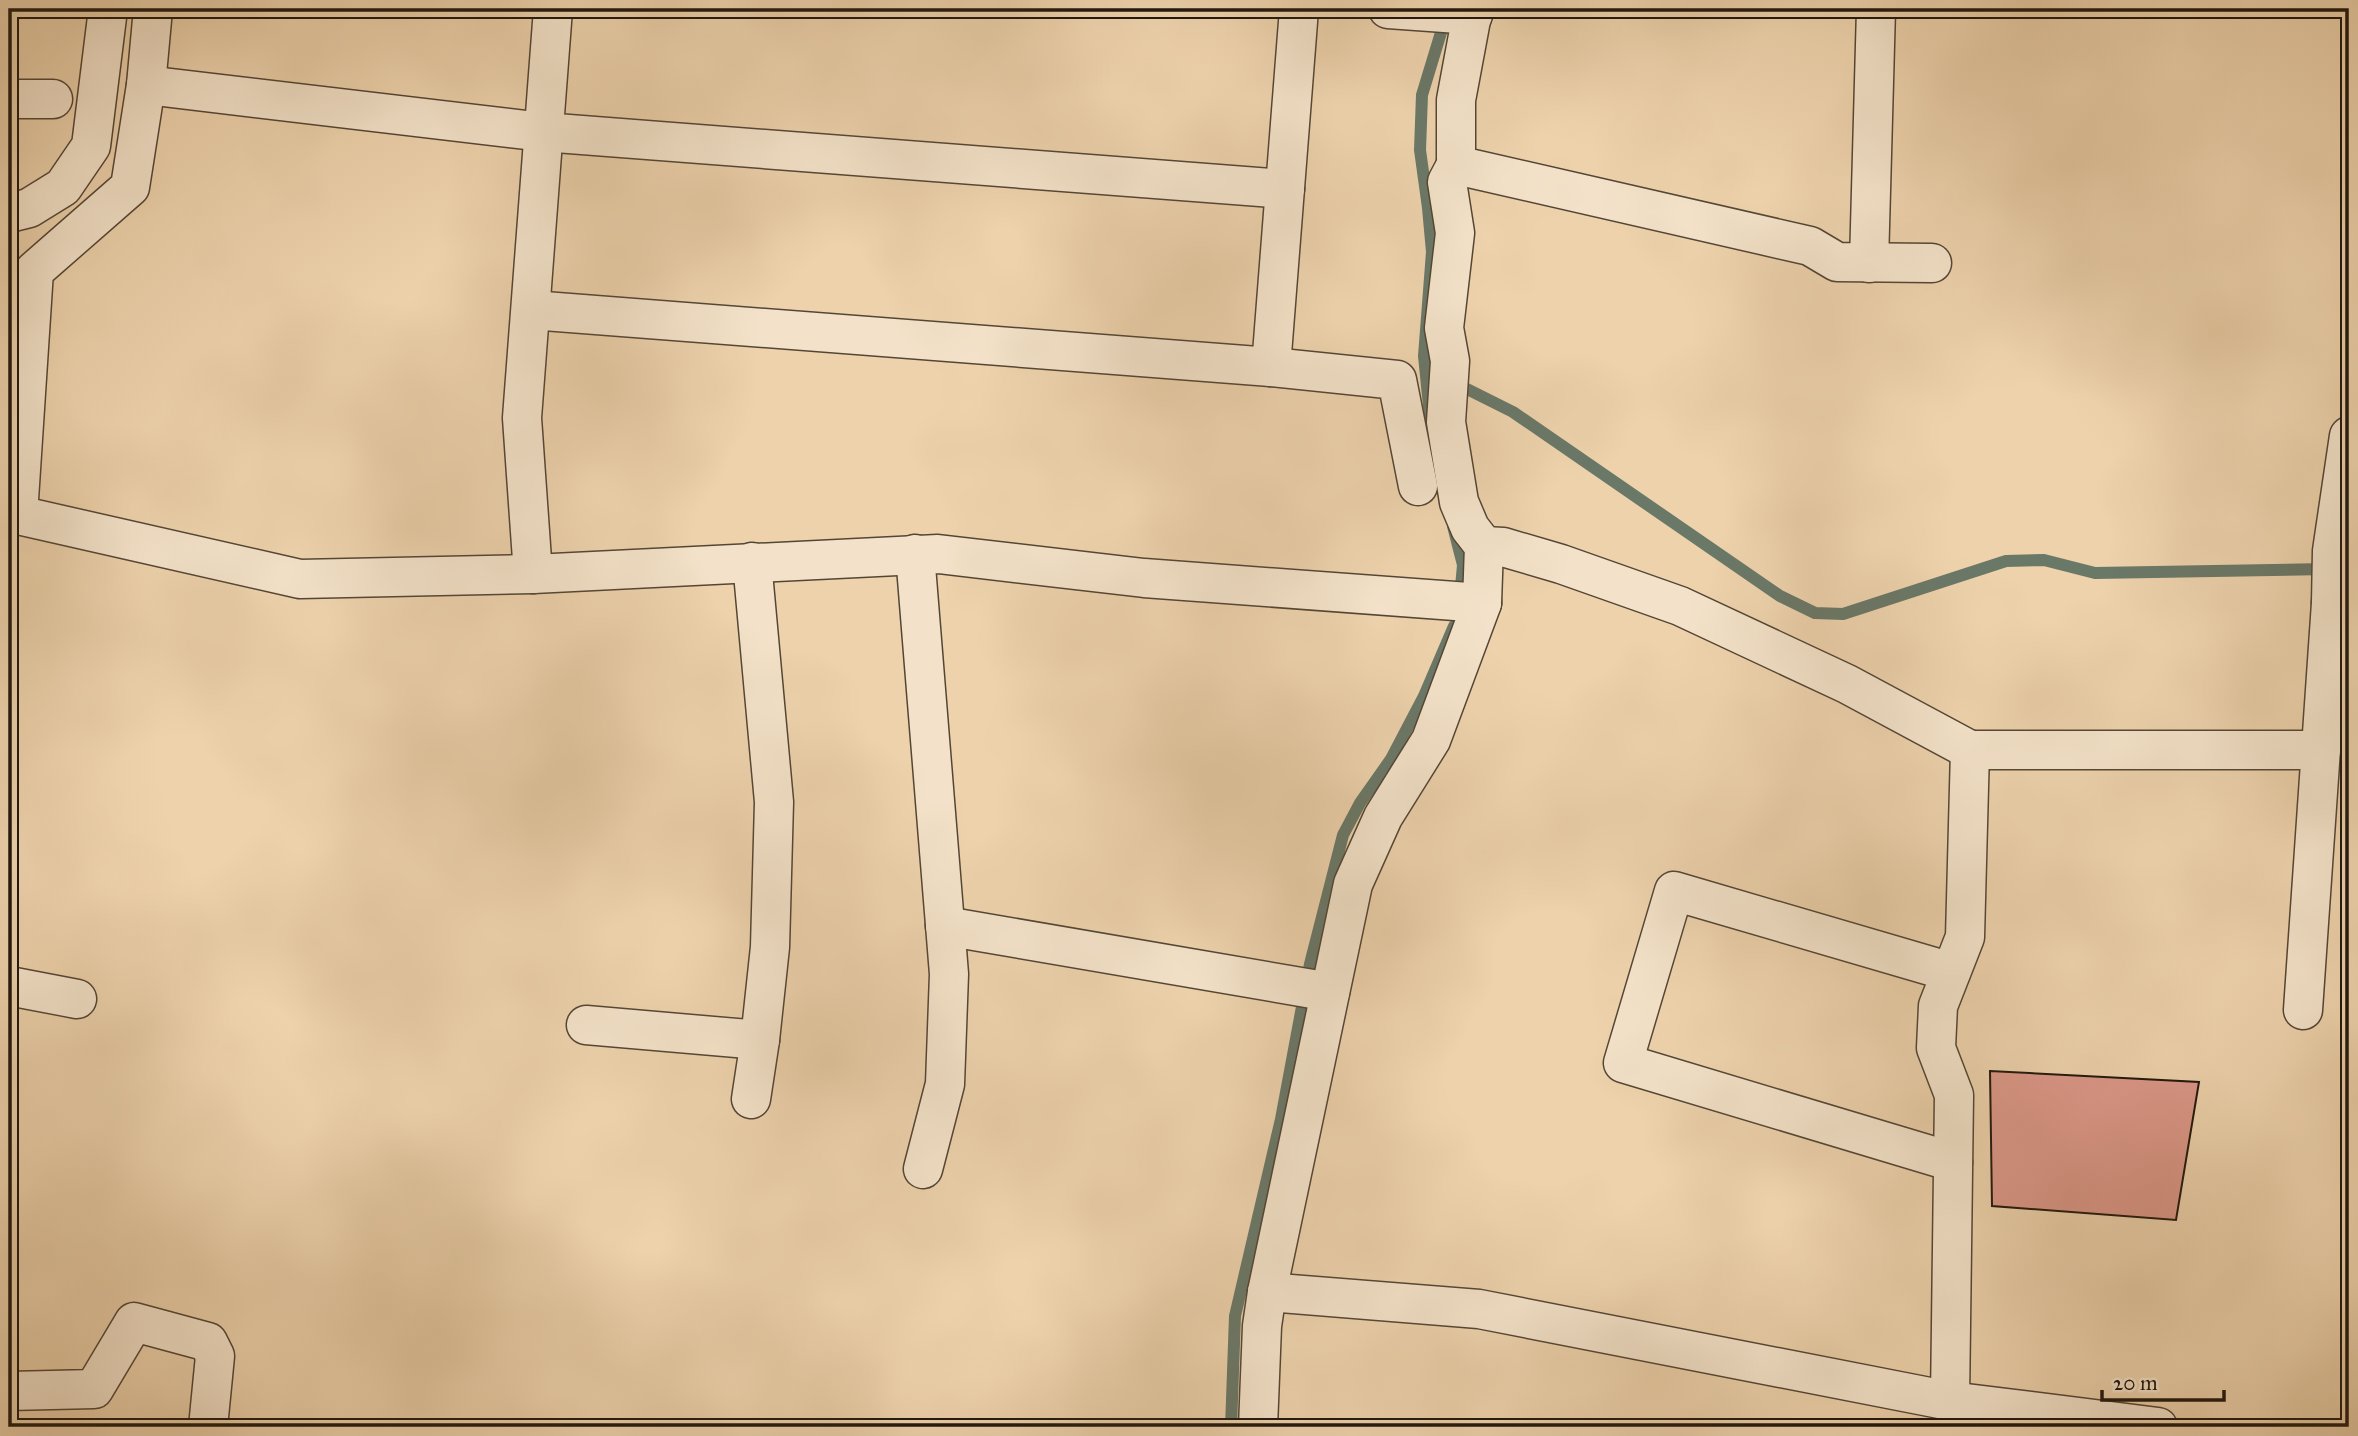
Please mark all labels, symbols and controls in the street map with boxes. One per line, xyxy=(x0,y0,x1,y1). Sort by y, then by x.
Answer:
scale bar xyxy=(2102,1359,2225,1403)
text: 20 m xyxy=(2113,1370,2158,1396)

